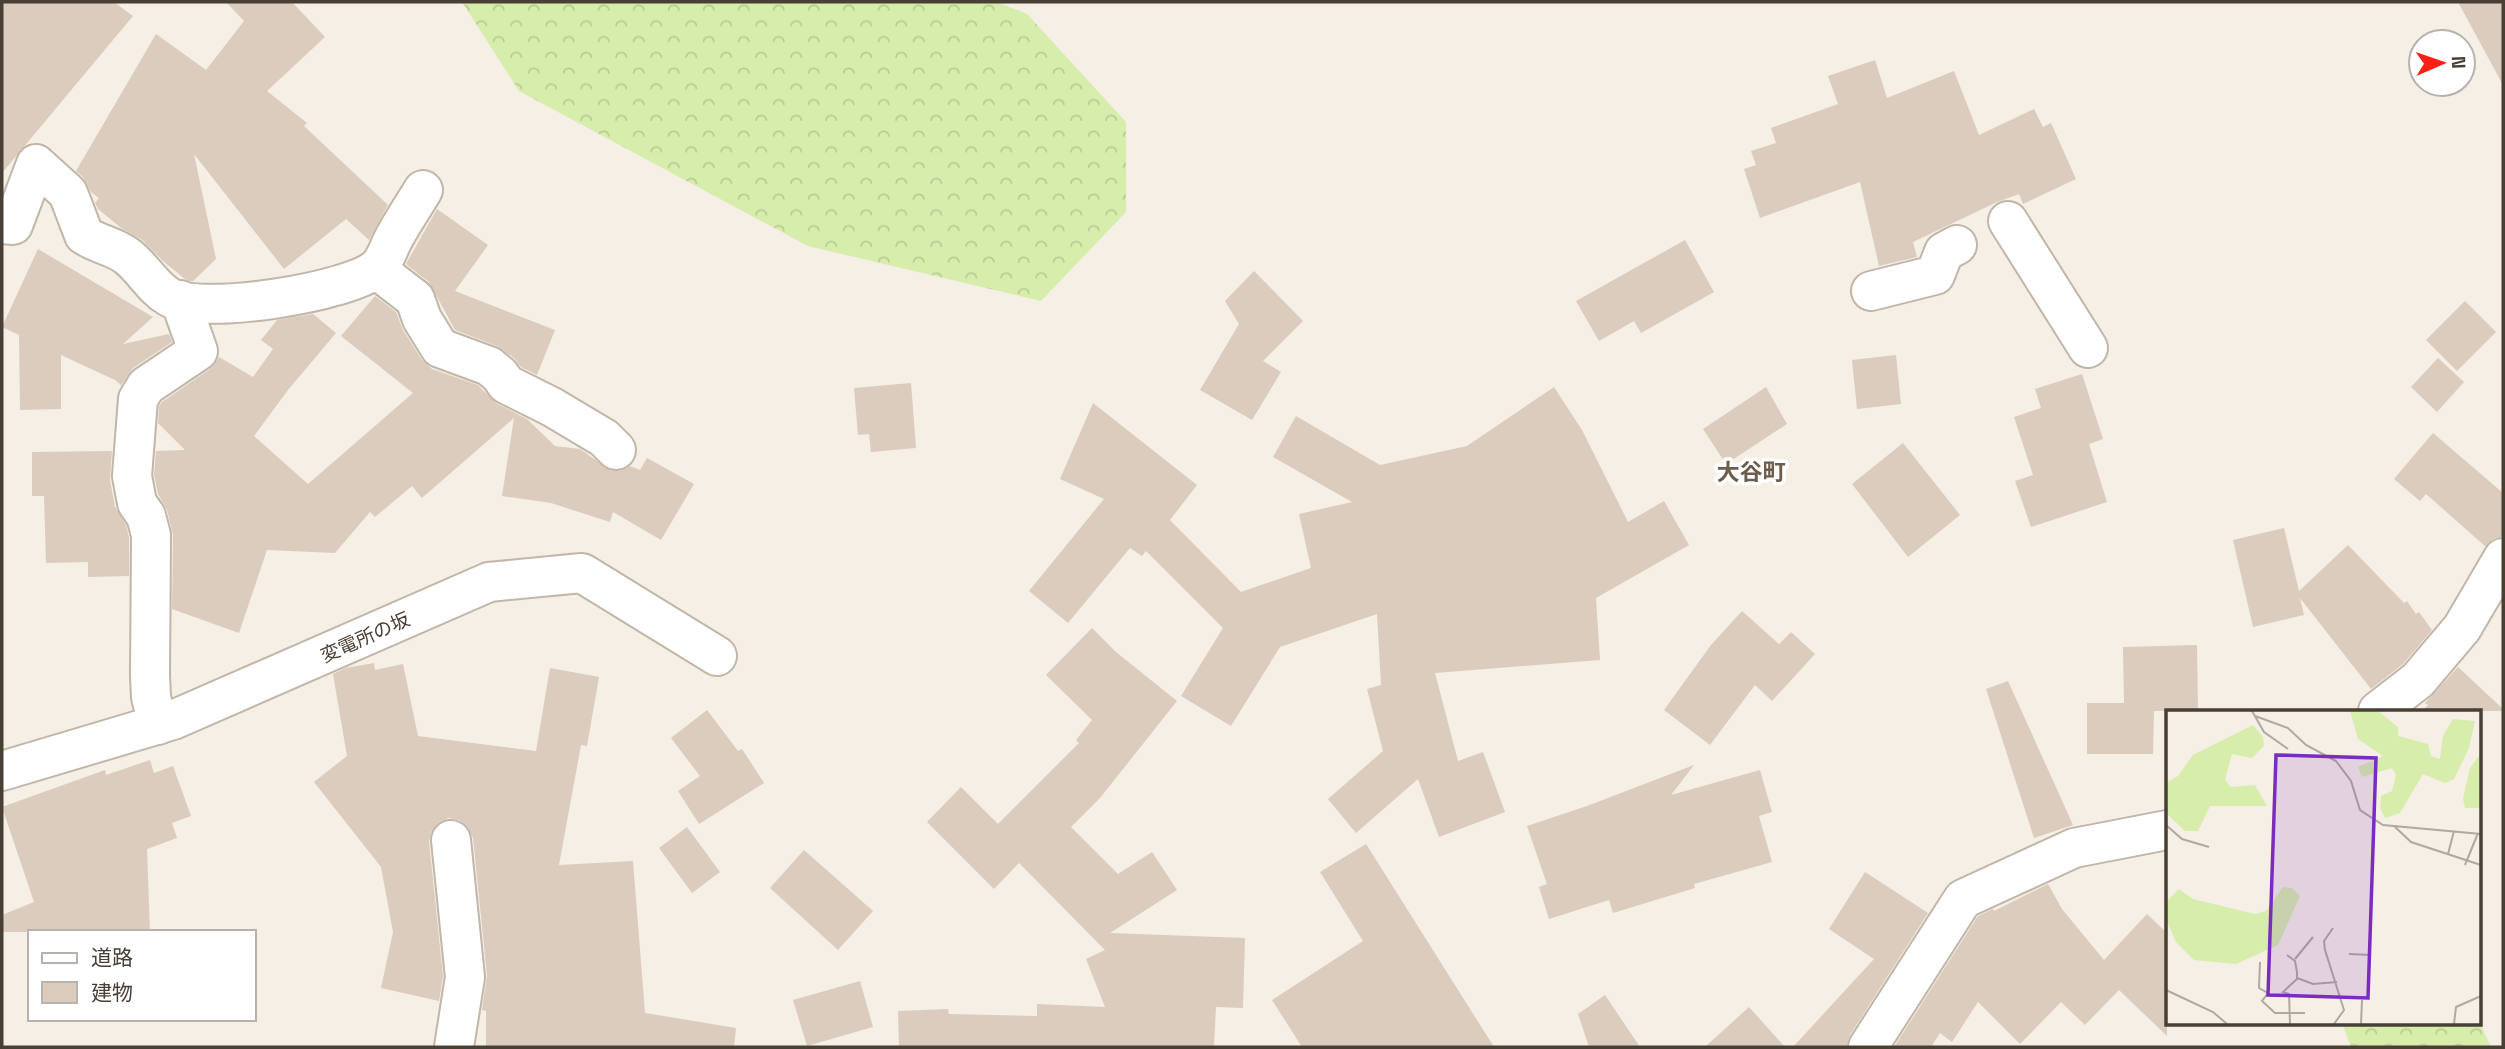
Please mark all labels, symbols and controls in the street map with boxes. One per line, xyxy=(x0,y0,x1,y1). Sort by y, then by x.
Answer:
north arrow xyxy=(2407,28,2477,98)
text: N xyxy=(2446,56,2471,69)
district label: 大谷町 xyxy=(1717,457,1786,487)
street label: 変電所の坂 xyxy=(317,607,414,668)
inset map xyxy=(2166,710,2480,1024)
legend xyxy=(28,930,256,1021)
text: 道路 xyxy=(91,944,133,971)
text: 建物 xyxy=(91,979,133,1006)

